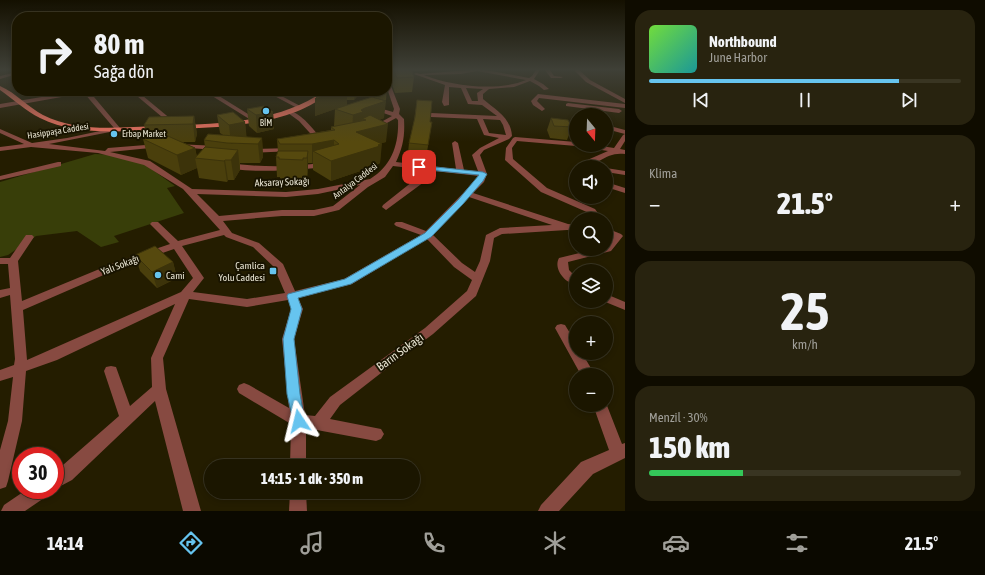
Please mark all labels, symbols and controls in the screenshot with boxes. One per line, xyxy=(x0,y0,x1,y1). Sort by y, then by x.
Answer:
icon: right xyxy=(28,28,80,80)
text: 80 m xyxy=(94,28,144,60)
text: Northbound xyxy=(709,33,777,50)
text: June Harbor xyxy=(709,50,767,65)
text: Sağa dön xyxy=(94,61,154,82)
icon: previous xyxy=(690,89,712,111)
icon: pause xyxy=(794,89,816,111)
icon: next xyxy=(898,89,920,111)
marker: BİM xyxy=(261,106,271,116)
north arrow xyxy=(569,108,613,152)
map controls xyxy=(569,108,613,412)
place label: BİM xyxy=(260,118,272,128)
street label: Hasippaşa Caddesi xyxy=(27,121,89,141)
marker: Erbap Market xyxy=(109,129,119,139)
place label: Erbap Market xyxy=(122,129,166,139)
pin xyxy=(402,150,436,184)
icon: arrive xyxy=(408,156,430,178)
button: sound xyxy=(569,160,613,204)
street label: Antalya Caddesi xyxy=(331,161,379,201)
text: Klima xyxy=(649,166,677,181)
street label: Aksaray Sokağı xyxy=(254,176,310,188)
text: 21.5° xyxy=(777,186,833,220)
text: − xyxy=(649,190,660,216)
text: + xyxy=(950,190,961,216)
button: search xyxy=(569,212,613,256)
street label: Yalı Sokağı xyxy=(100,253,140,277)
place label: Çamlica Yolu Caddesi xyxy=(219,260,265,283)
button: layers xyxy=(569,264,613,308)
marker: Çamlica Yolu Caddesi xyxy=(268,266,278,276)
marker: Cami xyxy=(153,270,163,280)
place label: Cami xyxy=(166,270,185,281)
text: 25 xyxy=(781,281,829,341)
button: + xyxy=(569,316,613,360)
street label: Barın Sokağı xyxy=(374,330,426,374)
text: km/h xyxy=(792,337,818,352)
button: − xyxy=(569,368,613,412)
position arrow xyxy=(278,400,320,442)
text: Menzil · 30% xyxy=(649,410,708,425)
text: 150 km xyxy=(649,430,730,464)
speed limit sign: 30 xyxy=(12,447,64,499)
text: 14:15 · 1 dk · 350 m xyxy=(261,470,363,487)
icon: directions xyxy=(177,529,205,557)
icon: music xyxy=(298,529,326,557)
icon: phone xyxy=(420,529,448,557)
icon: climate xyxy=(541,529,569,557)
icon: car xyxy=(662,529,690,557)
icon: filters xyxy=(783,529,811,557)
text: 14:14 xyxy=(47,533,84,554)
text: 21.5° xyxy=(905,533,938,554)

